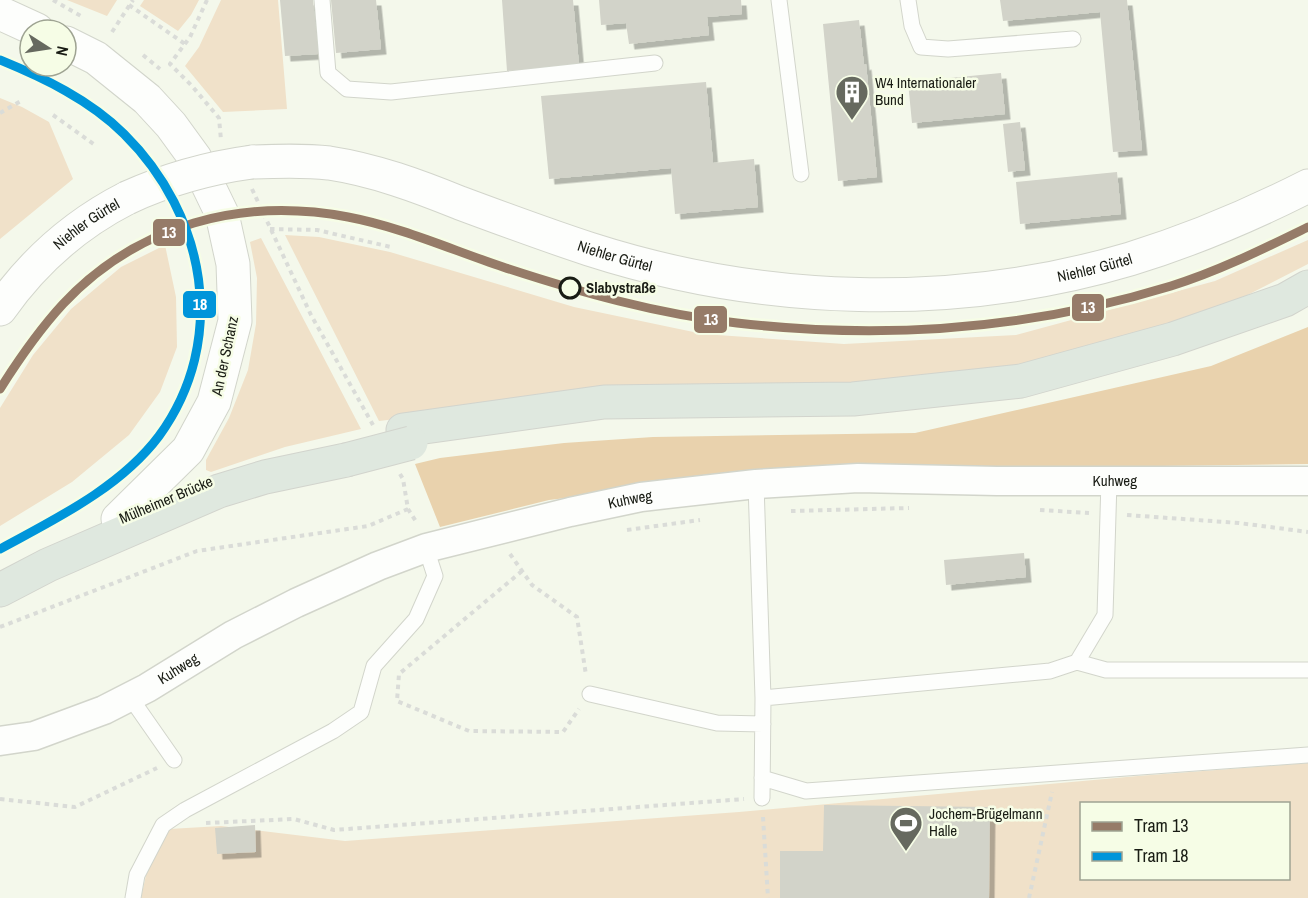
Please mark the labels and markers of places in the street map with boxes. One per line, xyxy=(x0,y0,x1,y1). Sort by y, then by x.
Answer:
place label: W4 Internationaler Bund xyxy=(875,72,976,110)
building icon: W4 Internationaler Bund xyxy=(834,74,870,121)
marker: Slabystraße xyxy=(559,277,581,299)
place label: Slabystraße xyxy=(586,277,656,298)
place label: Jochem-Brügelmann Halle xyxy=(929,803,1042,841)
sports icon: Jochem-Brügelmann Halle xyxy=(888,805,924,852)

